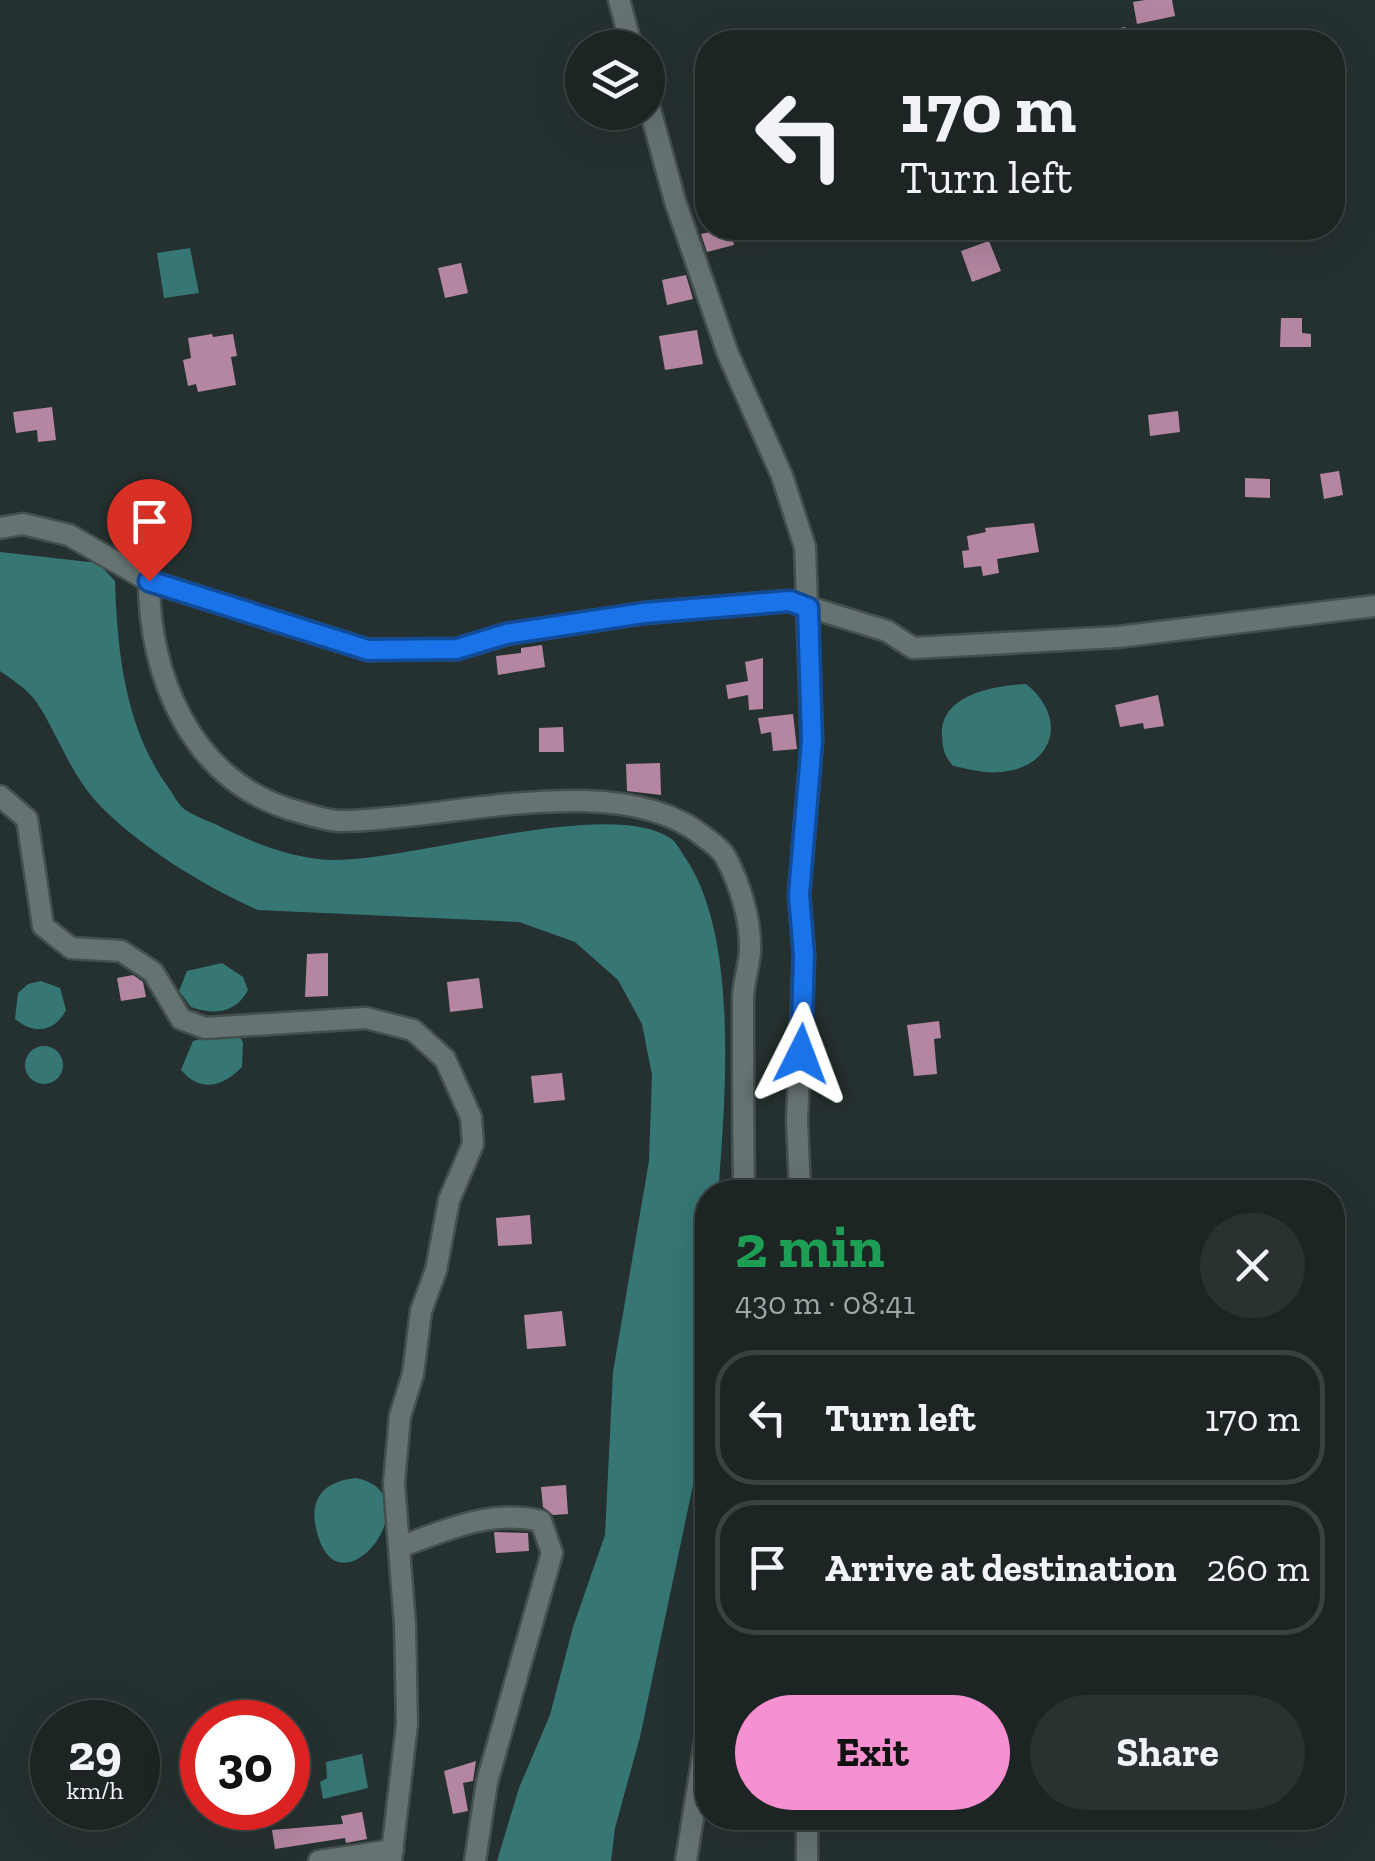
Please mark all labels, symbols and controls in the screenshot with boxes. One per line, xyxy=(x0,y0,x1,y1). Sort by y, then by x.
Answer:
map controls xyxy=(565,30,665,130)
button: layers xyxy=(565,30,665,130)
text: 170 m xyxy=(900,66,1076,150)
icon: left xyxy=(735,70,865,200)
text: Turn left xyxy=(900,151,1072,205)
pin xyxy=(107,479,192,582)
icon: arrive xyxy=(122,494,177,549)
position arrow xyxy=(749,1002,853,1106)
text: 2 min xyxy=(735,1210,885,1282)
button: close xyxy=(1200,1213,1305,1318)
text: 430 m · 08:41 xyxy=(735,1284,915,1322)
icon: left xyxy=(740,1390,795,1445)
text: Turn left xyxy=(825,1395,976,1441)
text: 170 m xyxy=(1205,1395,1300,1441)
icon: arrive xyxy=(740,1540,795,1595)
text: Arrive at destination xyxy=(825,1545,1176,1591)
text: 260 m xyxy=(1206,1545,1310,1591)
button: Exit xyxy=(735,1695,1010,1810)
button: Share xyxy=(1030,1695,1305,1810)
speed limit sign: 30 xyxy=(180,1700,310,1830)
text: 29 xyxy=(68,1723,122,1783)
text: km/h xyxy=(66,1775,124,1805)

